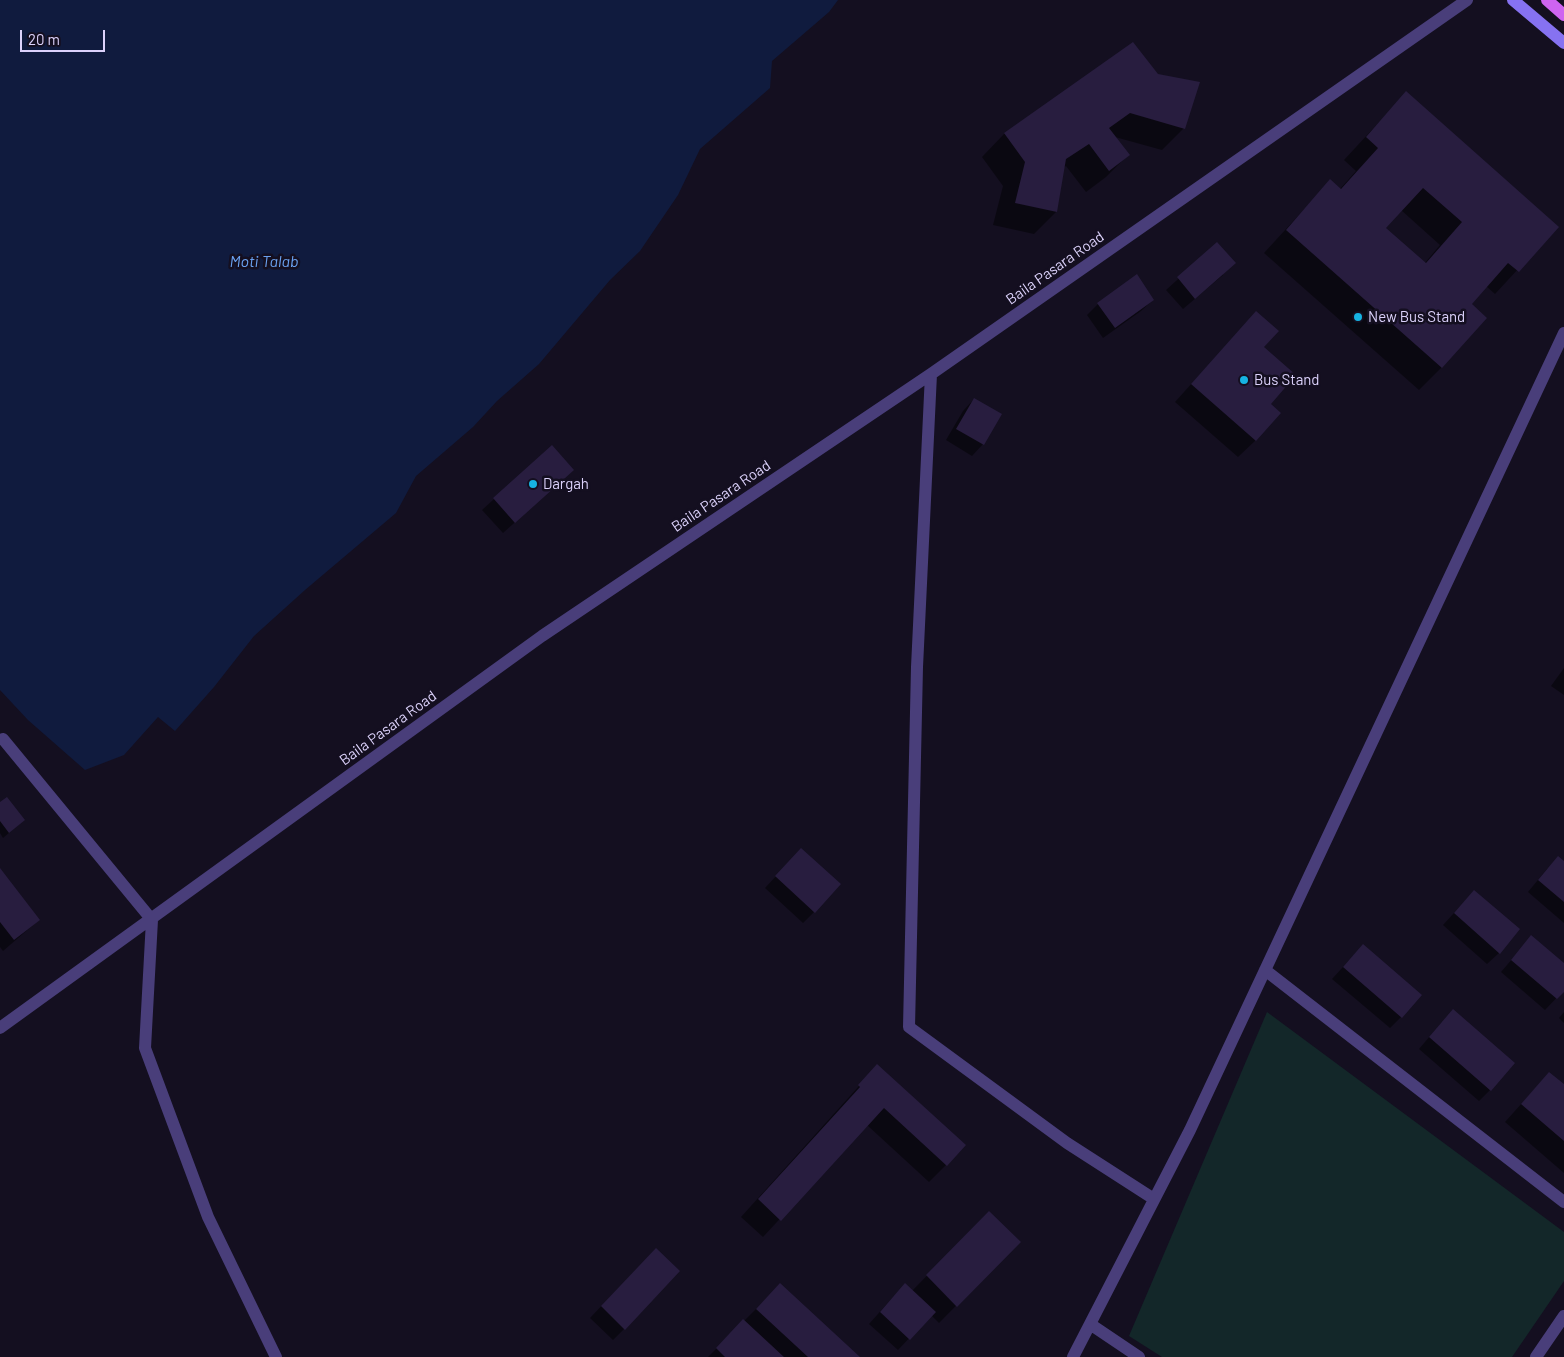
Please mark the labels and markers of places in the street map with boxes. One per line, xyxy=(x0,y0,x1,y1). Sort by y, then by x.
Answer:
place label: New Bus Stand xyxy=(1368,308,1465,326)
marker: New Bus Stand xyxy=(1352,311,1364,323)
place label: Bus Stand xyxy=(1254,371,1320,389)
marker: Bus Stand xyxy=(1238,374,1250,386)
place label: Dargah xyxy=(543,475,589,493)
marker: Dargah xyxy=(527,478,539,490)

